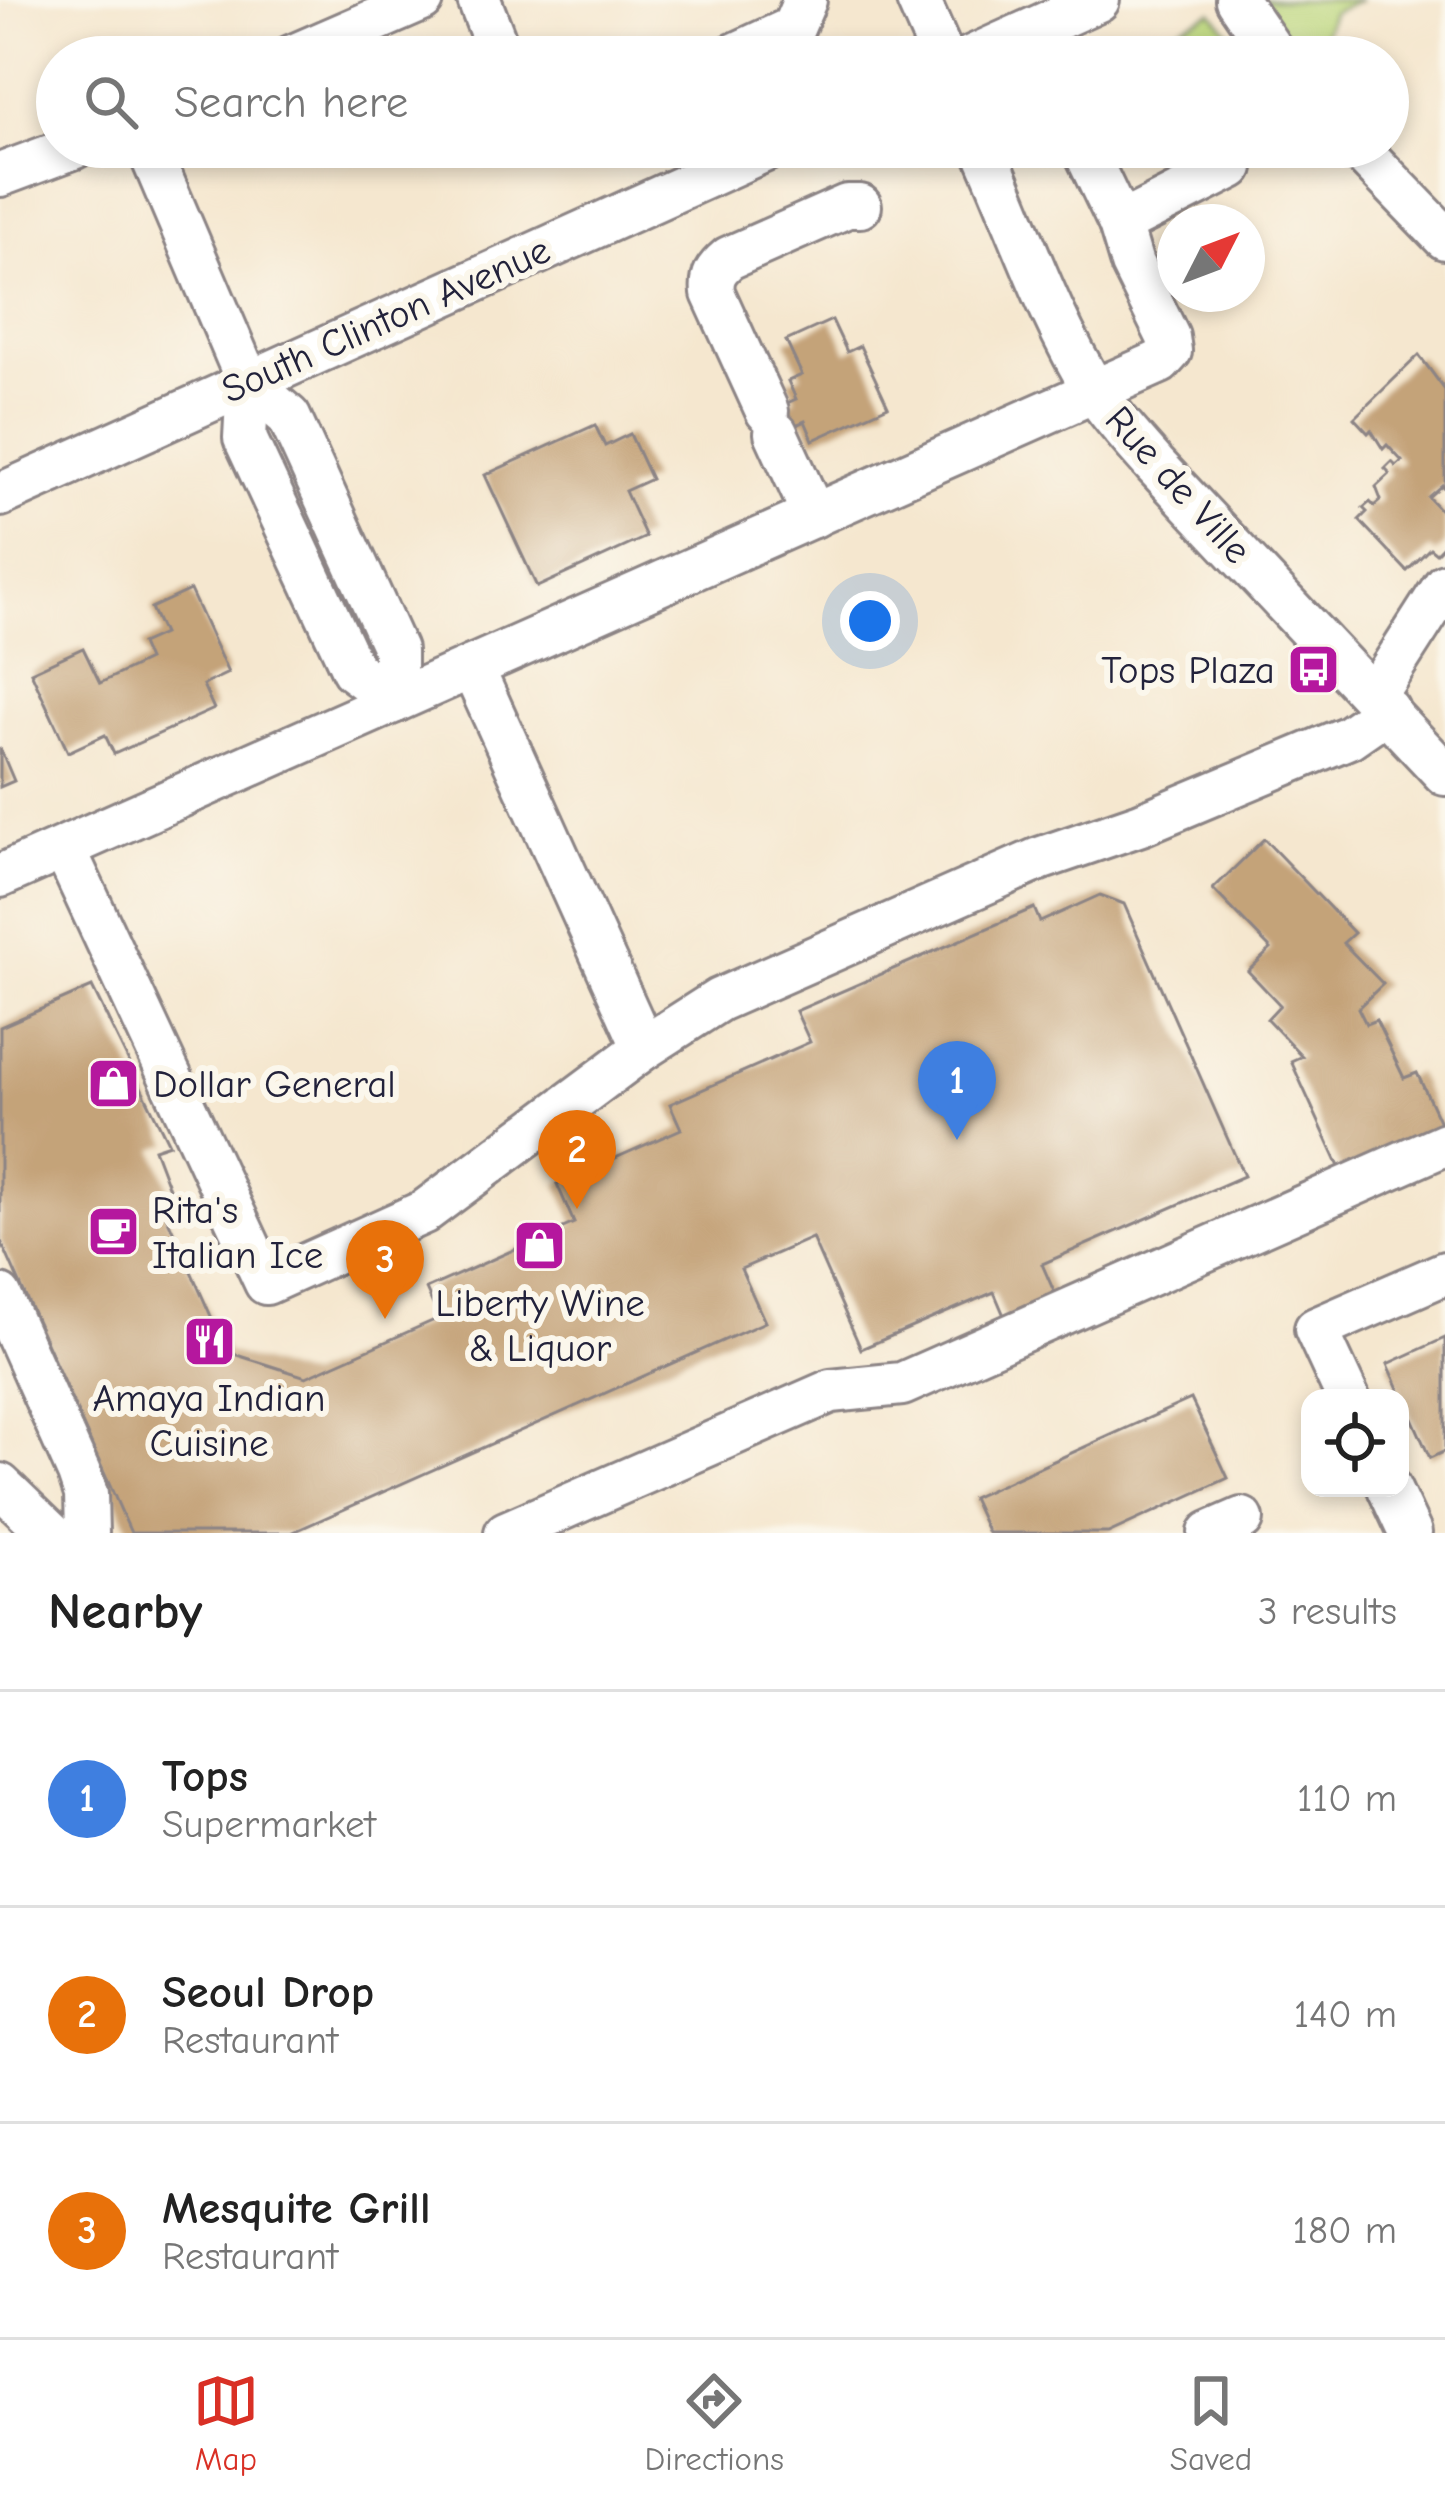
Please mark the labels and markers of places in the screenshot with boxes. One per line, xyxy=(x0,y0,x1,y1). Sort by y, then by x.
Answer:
bus stop icon: Tops Plaza xyxy=(1286,642,1342,698)
place label: Tops Plaza xyxy=(1101,648,1275,693)
pin: 1 xyxy=(918,1041,996,1140)
shop icon: Dollar General xyxy=(86,1056,142,1112)
place label: Dollar General xyxy=(153,1062,396,1107)
pin: 2 xyxy=(538,1110,616,1209)
place label: Rita's Italian Ice xyxy=(152,1188,323,1278)
cafe icon: Rita's Italian Ice xyxy=(85,1204,141,1260)
shop icon: Liberty Wine & Liquor xyxy=(512,1218,568,1274)
pin: 3 xyxy=(346,1220,424,1319)
place label: Liberty Wine & Liquor xyxy=(435,1281,645,1371)
restaurant icon: Amaya Indian Cuisine xyxy=(181,1313,237,1369)
place label: Amaya Indian Cuisine xyxy=(92,1376,326,1466)

